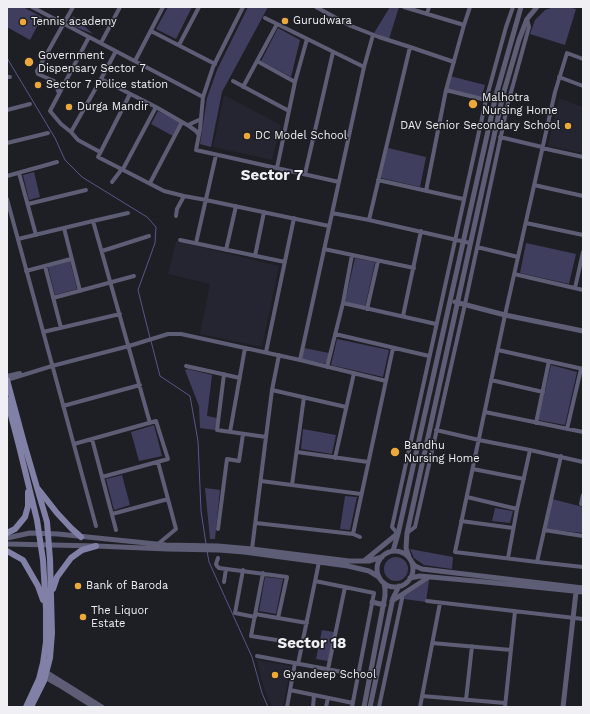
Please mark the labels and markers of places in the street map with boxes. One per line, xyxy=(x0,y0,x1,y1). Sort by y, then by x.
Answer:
place label: Gurudwara xyxy=(293,14,352,28)
place label: Tennis academy xyxy=(31,15,117,29)
marker: Gurudwara xyxy=(280,16,290,26)
marker: Tennis academy xyxy=(18,17,28,27)
place label: Government Dispensary Sector 7 xyxy=(38,49,146,75)
marker: Government Dispensary Sector 7 xyxy=(23,56,35,68)
place label: Sector 7 Police station xyxy=(46,78,168,92)
marker: Sector 7 Police station xyxy=(33,80,43,90)
place label: Malhotra Nursing Home xyxy=(482,91,558,117)
marker: Malhotra Nursing Home xyxy=(467,98,479,110)
place label: Durga Mandir xyxy=(77,100,148,114)
marker: Durga Mandir xyxy=(64,102,74,112)
place label: DAV Senior Secondary School xyxy=(400,119,560,133)
marker: DAV Senior Secondary School xyxy=(563,121,573,131)
place label: DC Model School xyxy=(255,129,347,143)
marker: DC Model School xyxy=(242,131,252,141)
place label: Bandhu Nursing Home xyxy=(404,439,480,465)
marker: Bandhu Nursing Home xyxy=(389,446,401,458)
place label: Bank of Baroda xyxy=(86,579,168,593)
marker: Bank of Baroda xyxy=(73,581,83,591)
place label: The Liquor Estate xyxy=(91,604,149,630)
marker: The Liquor Estate xyxy=(78,612,88,622)
place label: Gyandeep School xyxy=(283,668,376,682)
marker: Gyandeep School xyxy=(270,670,280,680)

